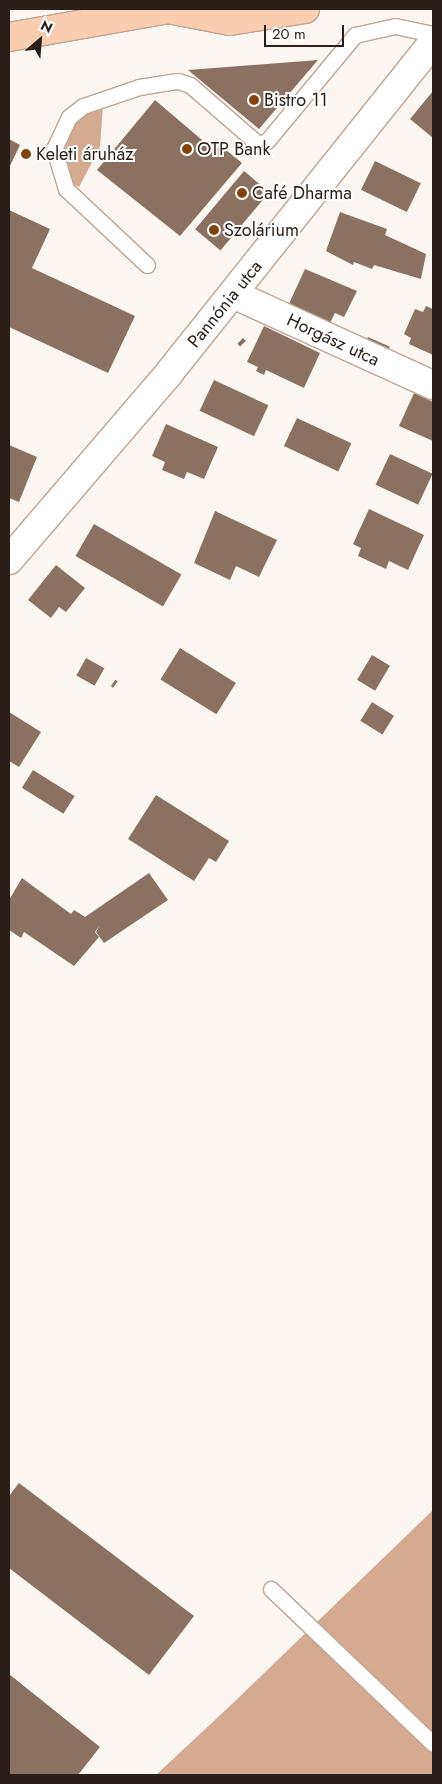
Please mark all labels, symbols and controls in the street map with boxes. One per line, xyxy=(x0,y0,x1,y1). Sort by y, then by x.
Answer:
north arrow xyxy=(15,15,65,65)
text: N xyxy=(37,15,56,38)
scale bar xyxy=(267,15,347,47)
text: 20 m xyxy=(272,23,306,45)
place label: Bistro 11 xyxy=(264,89,328,111)
marker: Bistro 11 xyxy=(248,94,260,106)
place label: OTP Bank xyxy=(197,138,270,160)
place label: Keleti áruház xyxy=(36,143,134,165)
marker: OTP Bank xyxy=(181,143,193,155)
marker: Keleti áruház xyxy=(20,148,32,160)
place label: Café Dharma xyxy=(252,182,352,204)
marker: Café Dharma xyxy=(236,187,248,199)
place label: Szolárium xyxy=(224,219,299,241)
marker: Szolárium xyxy=(208,224,220,236)
street label: Pannónia utca xyxy=(183,256,267,352)
street label: Horgász utca xyxy=(283,309,383,371)

